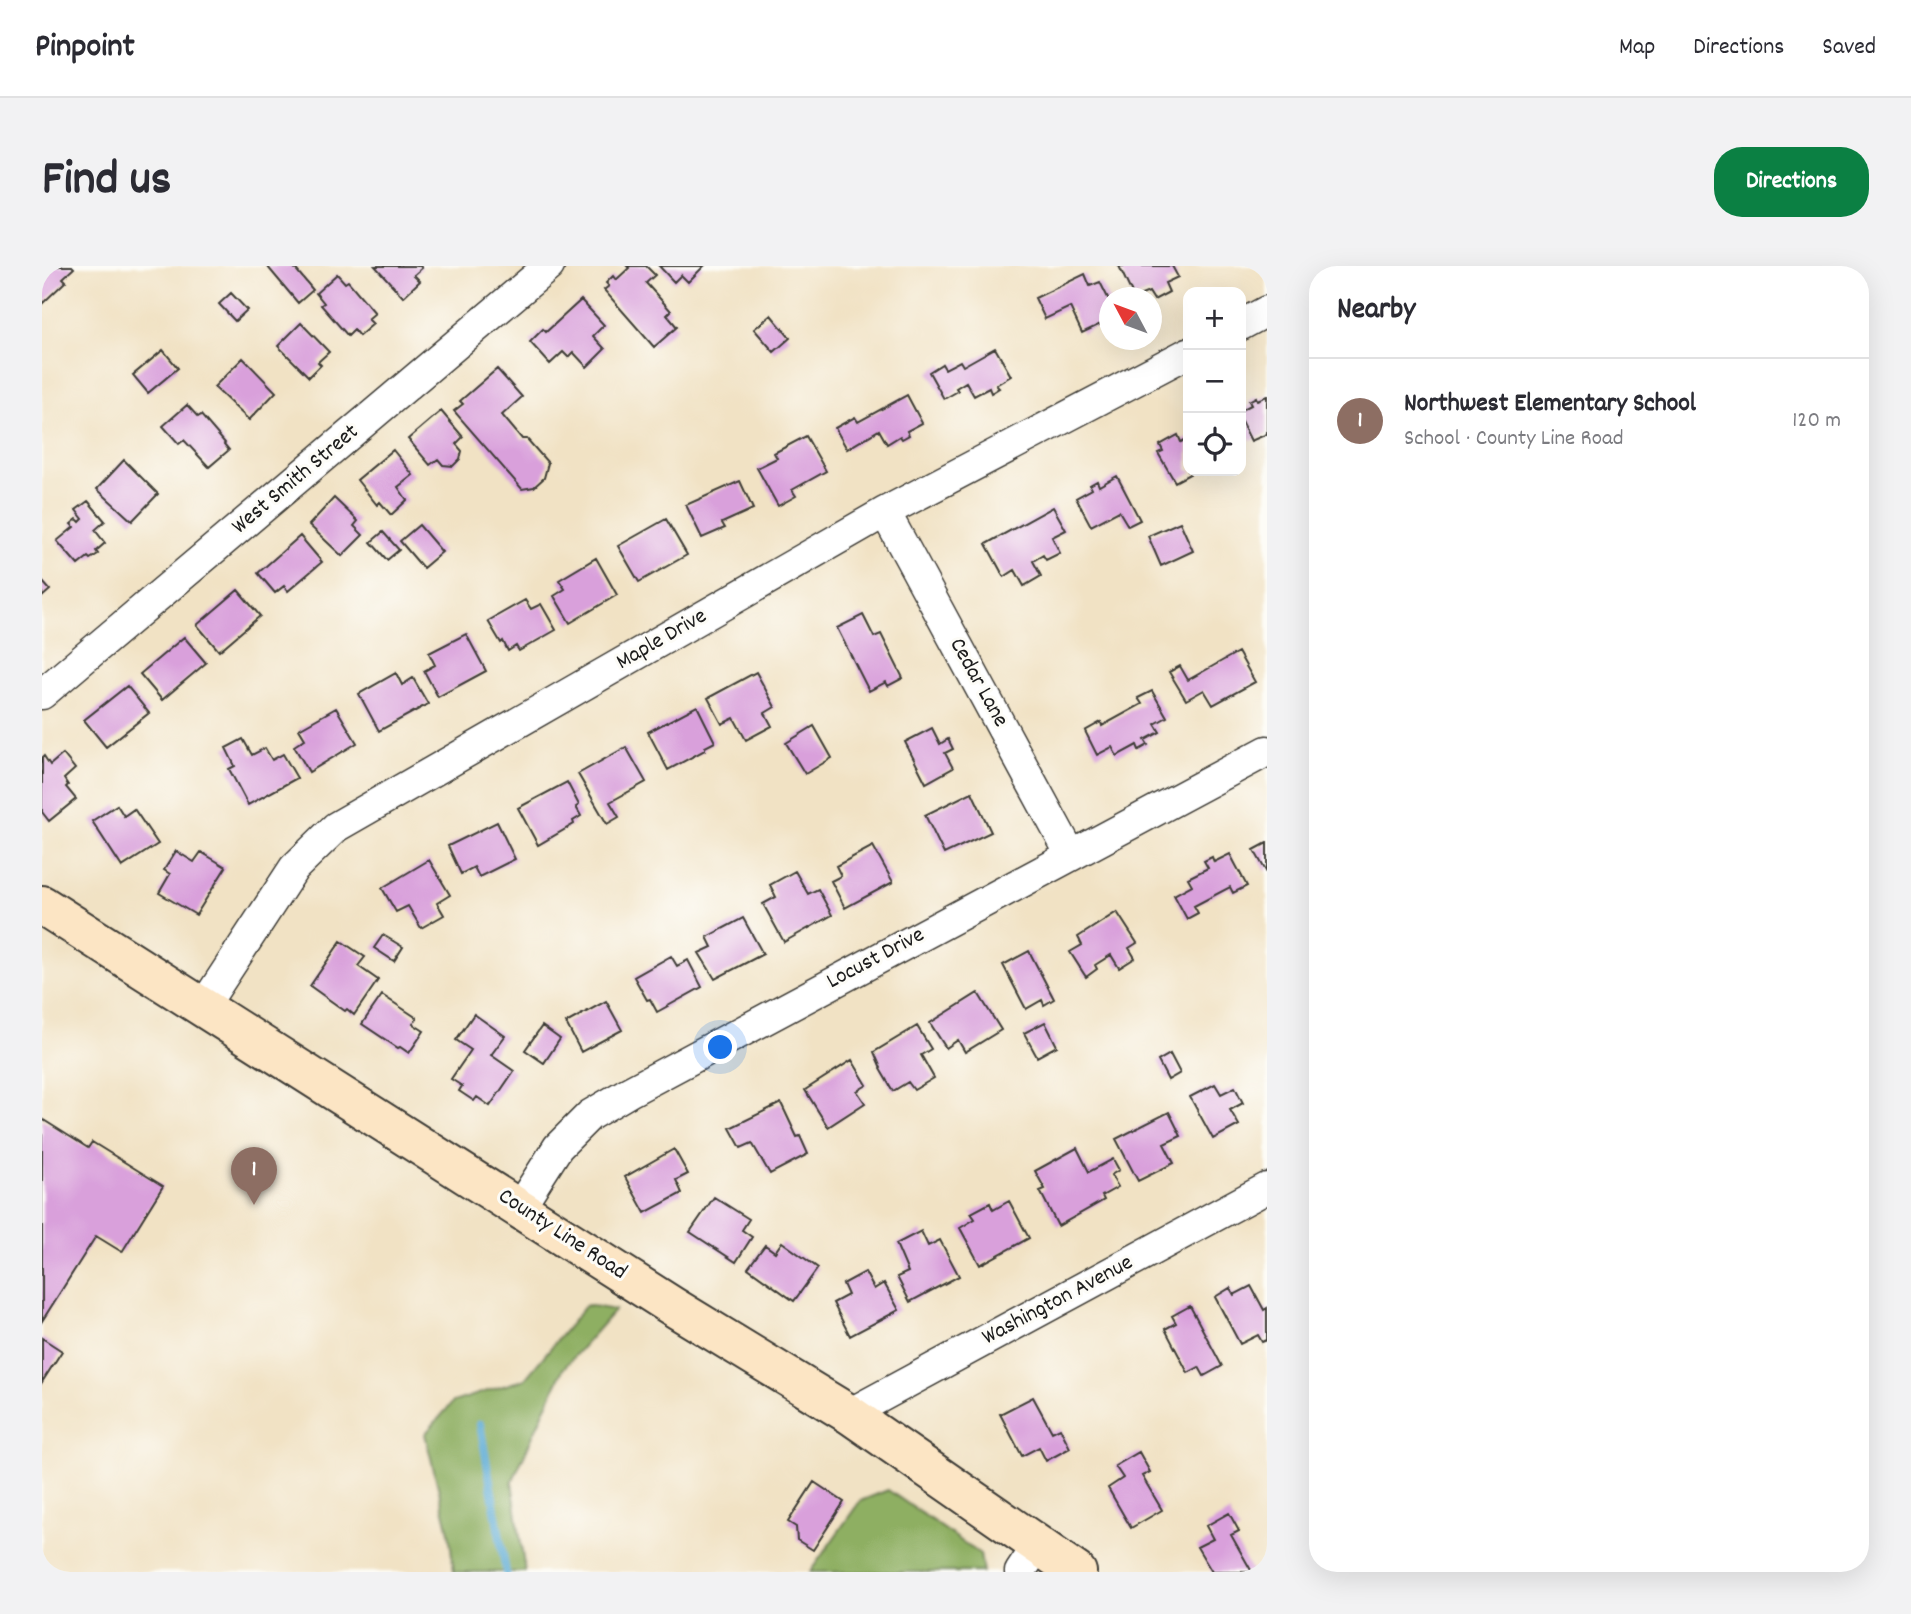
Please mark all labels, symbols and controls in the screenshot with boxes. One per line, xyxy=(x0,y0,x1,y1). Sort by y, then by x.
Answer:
text: Pinpoint xyxy=(35,25,135,72)
text: Map xyxy=(1619,31,1655,65)
text: Directions xyxy=(1693,31,1784,65)
text: Saved xyxy=(1822,31,1876,65)
text: Find us xyxy=(42,147,171,217)
button: Directions xyxy=(1714,147,1869,217)
north arrow xyxy=(1099,287,1162,350)
map controls xyxy=(1183,287,1246,476)
button: + xyxy=(1183,287,1246,350)
text: Nearby xyxy=(1337,290,1415,333)
button: − xyxy=(1183,350,1246,413)
text: Northwest Elementary School xyxy=(1404,386,1696,423)
text: 1 xyxy=(1357,405,1363,438)
text: 120 m xyxy=(1792,405,1841,438)
button: locate xyxy=(1183,413,1246,476)
street label: West Smith Street xyxy=(225,417,367,543)
text: School · County Line Road xyxy=(1404,423,1624,456)
street label: Maple Drive xyxy=(610,601,714,679)
street label: Cedar Lane xyxy=(940,632,1016,734)
street label: Locust Drive xyxy=(821,919,931,999)
your location xyxy=(703,1030,737,1064)
pin: 1 xyxy=(231,1147,277,1205)
street label: County Line Road xyxy=(491,1181,633,1289)
street label: Washington Avenue xyxy=(977,1247,1139,1355)

